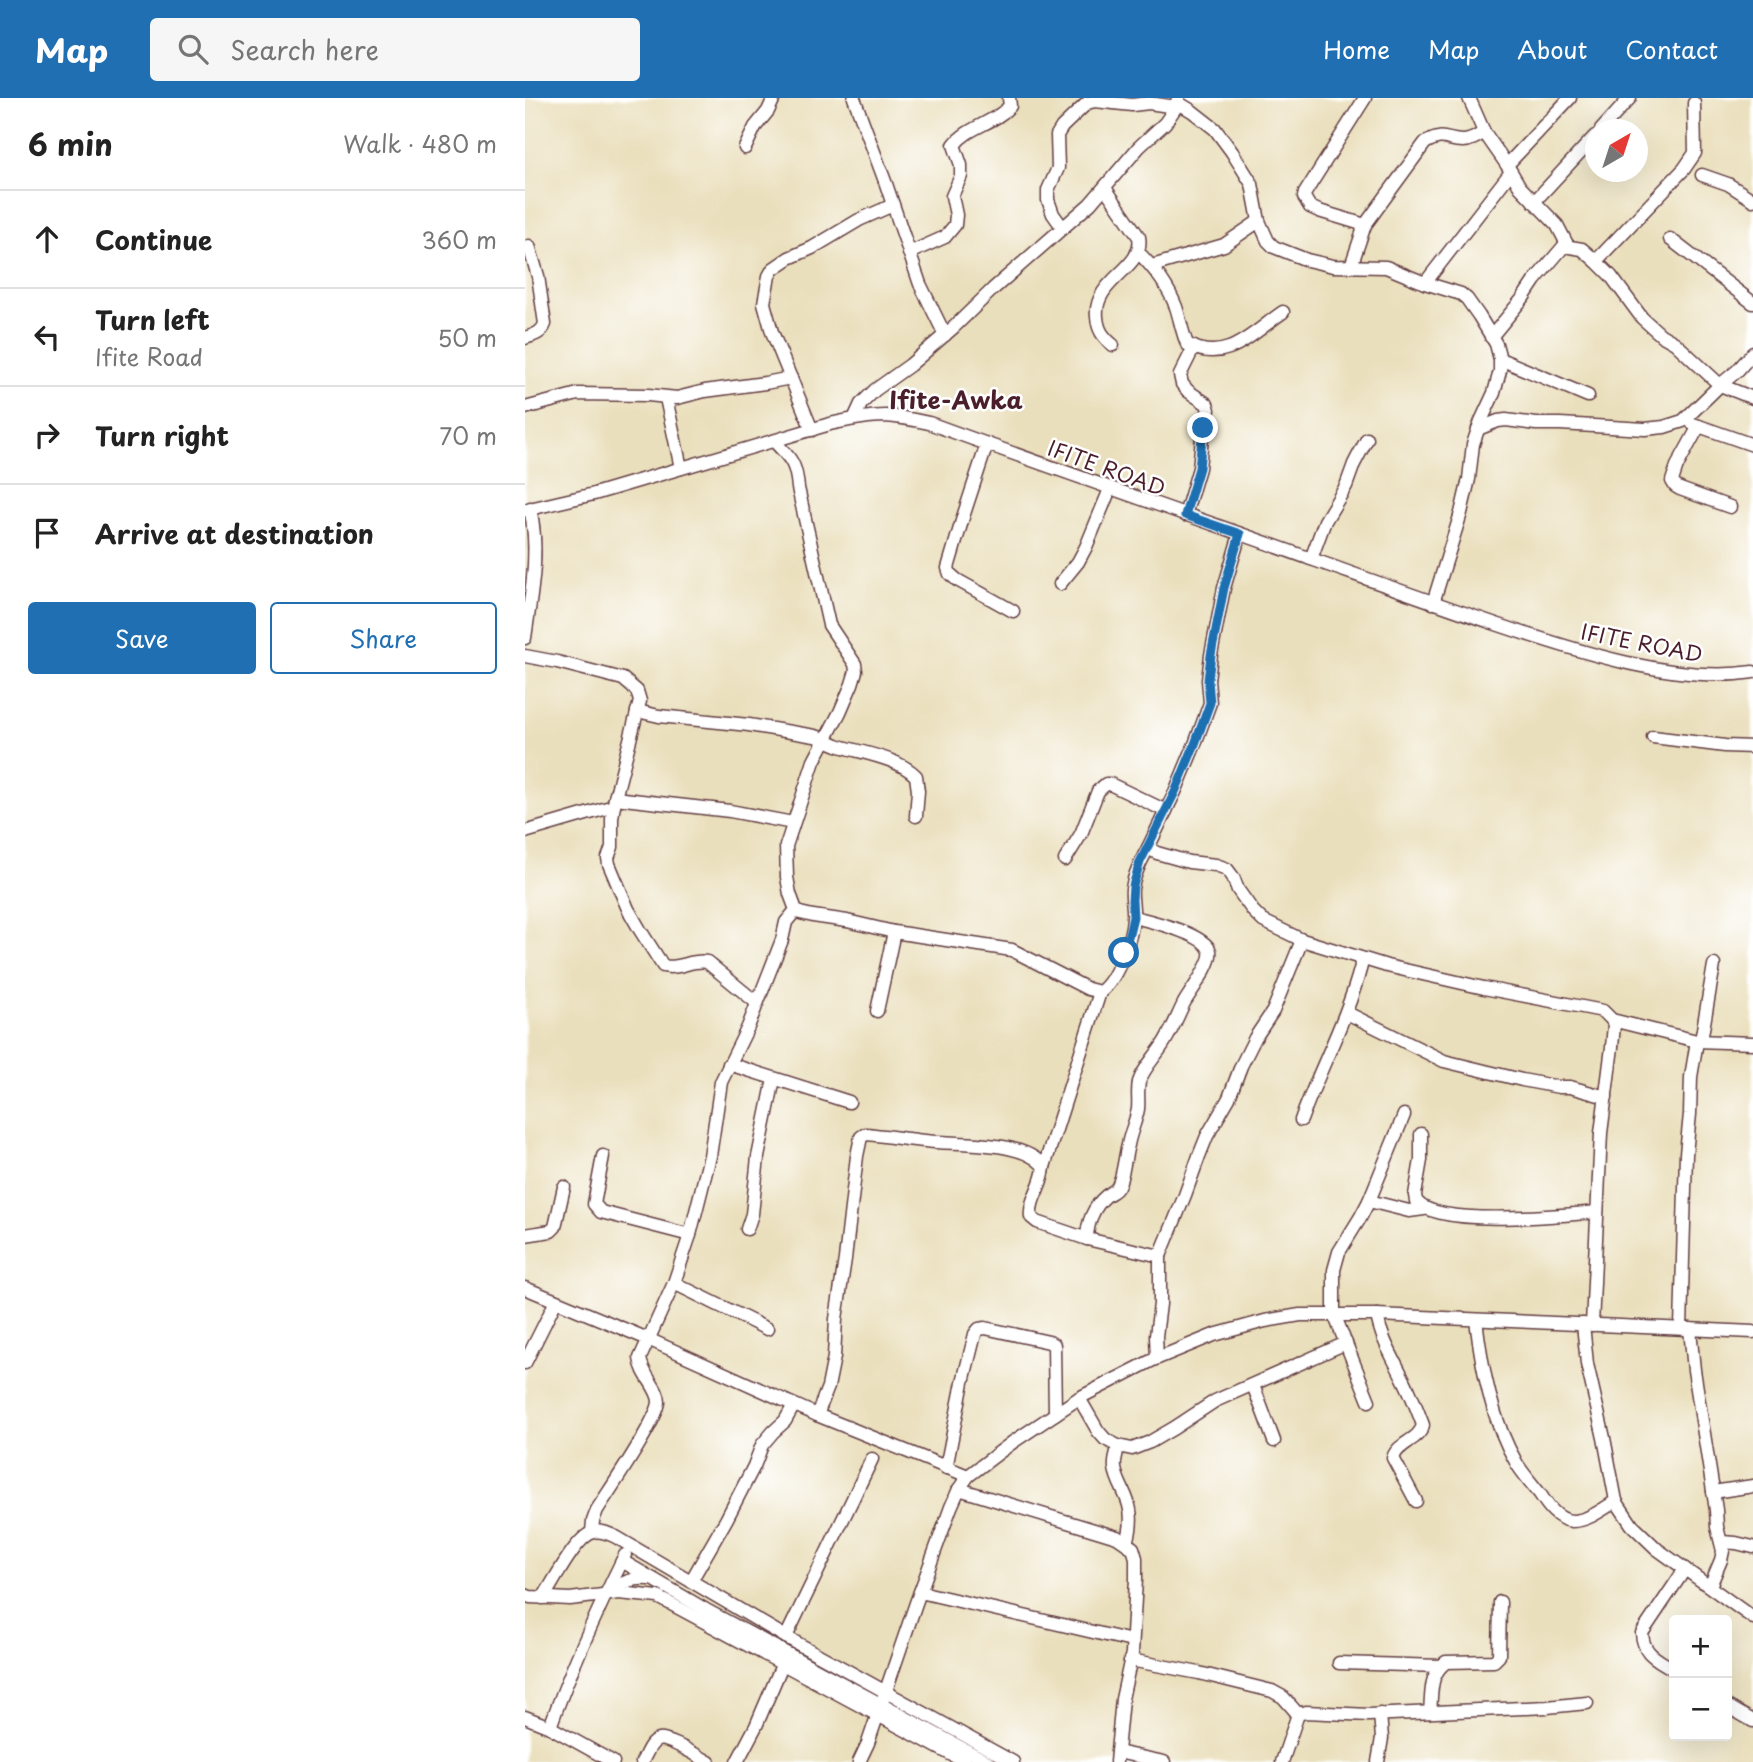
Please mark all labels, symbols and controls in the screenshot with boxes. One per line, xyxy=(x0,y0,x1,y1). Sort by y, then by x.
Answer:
search box xyxy=(150,18,640,81)
text: Map xyxy=(35,24,108,74)
icon: search xyxy=(174,30,212,68)
text: Search here xyxy=(230,30,379,69)
text: Home xyxy=(1323,31,1390,67)
text: Map xyxy=(1428,31,1479,67)
text: About xyxy=(1517,31,1587,67)
text: Contact xyxy=(1625,31,1718,67)
north arrow xyxy=(1585,119,1648,182)
text: 6 min xyxy=(28,121,113,166)
text: Walk · 480 m xyxy=(343,126,497,161)
icon: ahead xyxy=(28,220,66,258)
text: Continue xyxy=(95,220,212,259)
text: 360 m xyxy=(422,222,497,257)
text: Turn left xyxy=(95,300,210,339)
icon: left xyxy=(28,318,66,356)
text: 50 m xyxy=(437,320,497,355)
text: Ifite Road xyxy=(95,339,203,374)
district label: Ifite-Awka xyxy=(889,381,1024,417)
route end xyxy=(1187,412,1218,443)
icon: right xyxy=(28,416,66,454)
text: Turn right xyxy=(95,416,229,455)
text: 70 m xyxy=(439,418,497,453)
street label: IFITE ROAD xyxy=(1044,431,1170,503)
icon: arrive xyxy=(28,514,66,552)
text: Arrive at destination xyxy=(95,514,374,553)
button: Save xyxy=(28,602,256,674)
button: Share xyxy=(270,602,497,674)
street label: IFITE ROAD xyxy=(1578,615,1706,669)
route start xyxy=(1108,937,1139,968)
map controls xyxy=(1669,1615,1732,1741)
button: + xyxy=(1669,1615,1732,1678)
button: − xyxy=(1669,1678,1732,1741)

